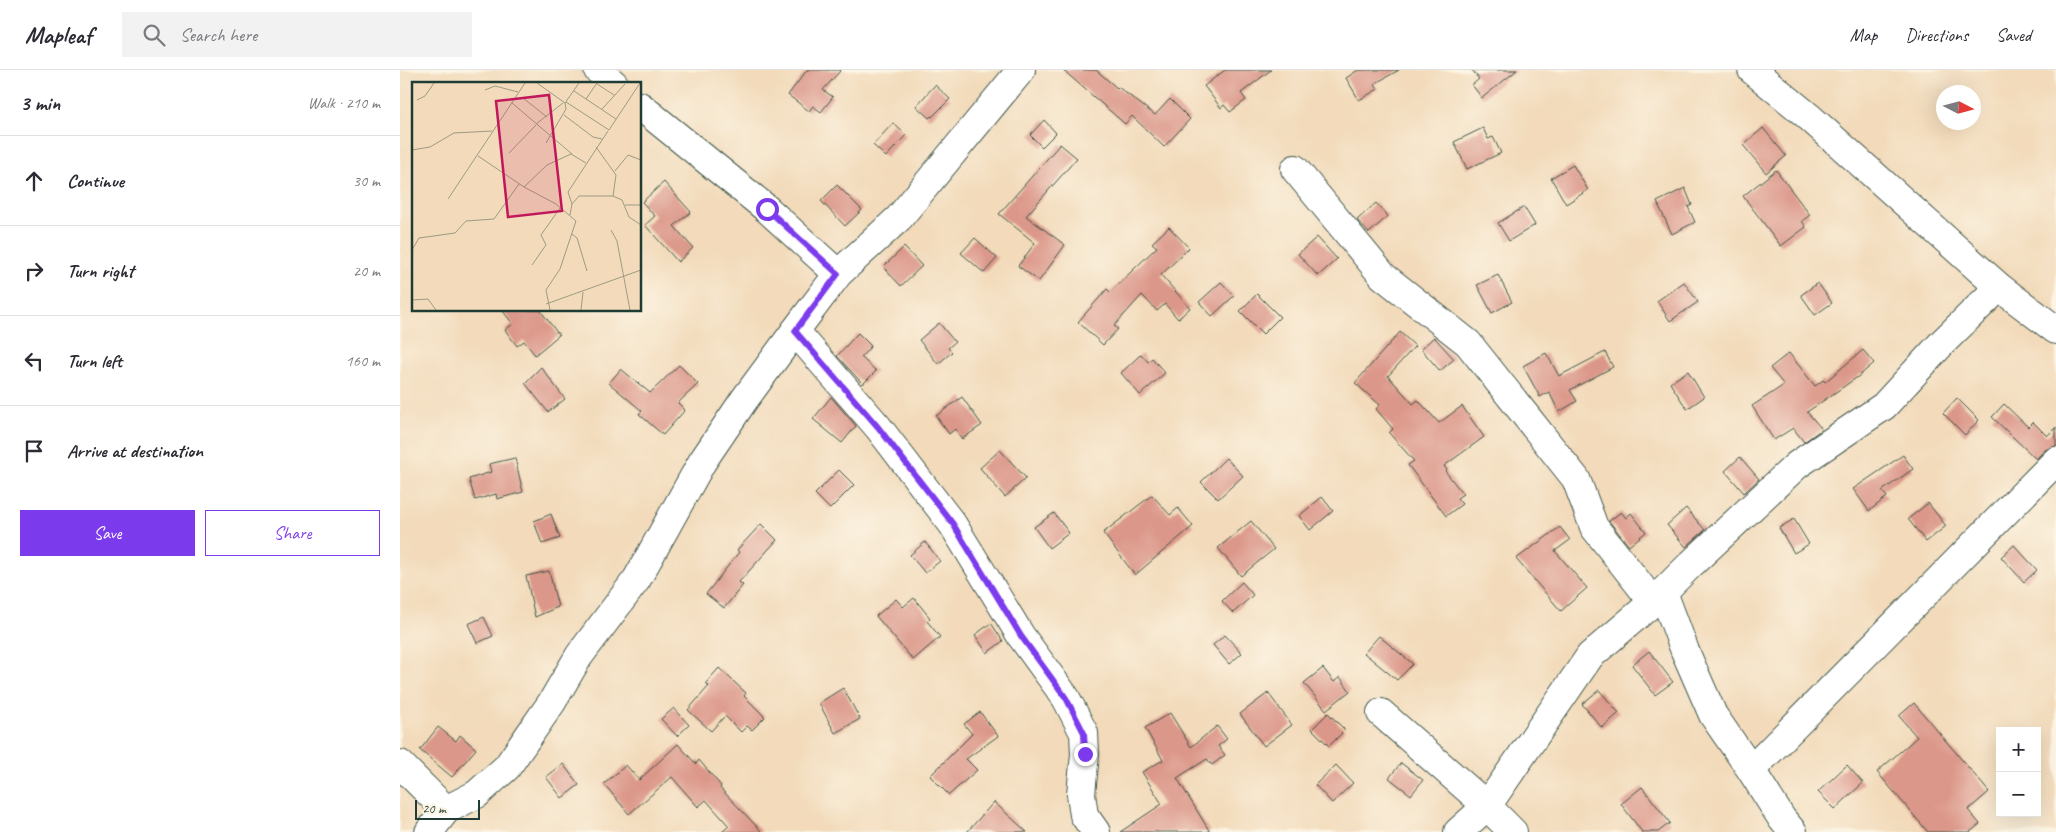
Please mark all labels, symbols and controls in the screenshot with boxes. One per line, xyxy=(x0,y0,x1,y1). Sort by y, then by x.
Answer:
search box xyxy=(122,12,472,57)
text: Mapleaf xyxy=(25,20,92,50)
icon: search xyxy=(140,21,168,49)
text: Search here xyxy=(180,23,257,47)
text: Map xyxy=(1850,24,1877,46)
text: Directions xyxy=(1905,24,1968,46)
text: Saved xyxy=(1996,24,2031,46)
inset map xyxy=(412,82,641,311)
north arrow xyxy=(1936,85,1981,130)
text: 3 min xyxy=(20,90,60,116)
text: Walk · 210 m xyxy=(308,93,380,113)
icon: ahead xyxy=(20,167,48,195)
text: Continue xyxy=(67,169,124,193)
text: 30 m xyxy=(353,171,380,191)
route start xyxy=(756,198,779,221)
icon: right xyxy=(20,257,48,285)
text: Turn right xyxy=(67,259,134,283)
text: 20 m xyxy=(353,261,380,281)
icon: left xyxy=(20,347,48,375)
text: Turn left xyxy=(67,349,122,373)
text: 160 m xyxy=(346,351,380,371)
icon: arrive xyxy=(20,437,48,465)
text: Arrive at destination xyxy=(67,439,203,463)
button: Save xyxy=(20,510,195,556)
button: Share xyxy=(205,510,380,556)
map controls xyxy=(1996,727,2041,817)
button: + xyxy=(1996,727,2041,772)
route end xyxy=(1074,743,1097,766)
button: − xyxy=(1996,772,2041,817)
scale bar xyxy=(415,797,480,820)
text: 20 m xyxy=(422,800,446,817)

